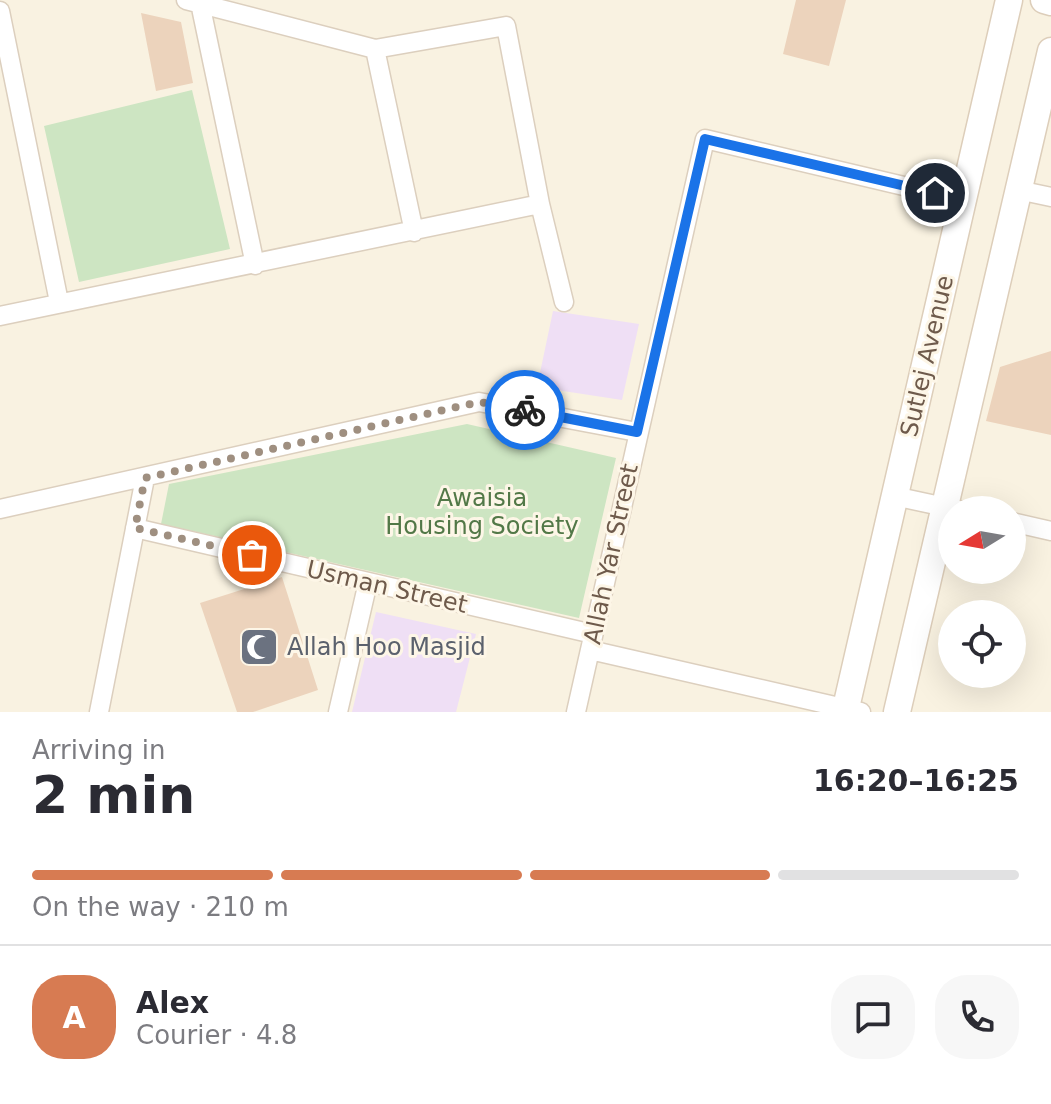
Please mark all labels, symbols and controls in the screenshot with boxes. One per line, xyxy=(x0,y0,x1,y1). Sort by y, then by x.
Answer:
pin xyxy=(901,159,969,227)
icon: home xyxy=(913,171,957,215)
street label: Sutlej Avenue xyxy=(895,273,959,439)
courier xyxy=(485,370,565,450)
icon: bike xyxy=(503,388,547,432)
street label: Allah Yar Street xyxy=(578,461,644,647)
park label: Awaisia Housing Society xyxy=(385,484,579,540)
north arrow xyxy=(938,496,1026,584)
map controls xyxy=(938,496,1026,688)
pin xyxy=(218,521,286,589)
icon: bag xyxy=(230,533,274,577)
street label: Usman Street xyxy=(304,555,470,619)
button: locate xyxy=(938,600,1026,688)
mosque icon: Allah Hoo Masjid xyxy=(238,626,280,668)
place label: Allah Hoo Masjid xyxy=(287,633,486,661)
text: Arriving in xyxy=(32,735,166,765)
text: 16:20–16:25 xyxy=(813,763,1019,798)
text: 2 min xyxy=(32,765,195,825)
text: On the way · 210 m xyxy=(32,892,289,922)
button: chat xyxy=(831,975,915,1059)
button: phone xyxy=(935,975,1019,1059)
text: Alex xyxy=(136,985,209,1020)
text: A xyxy=(62,1000,86,1035)
text: Courier · 4.8 xyxy=(136,1020,297,1050)

